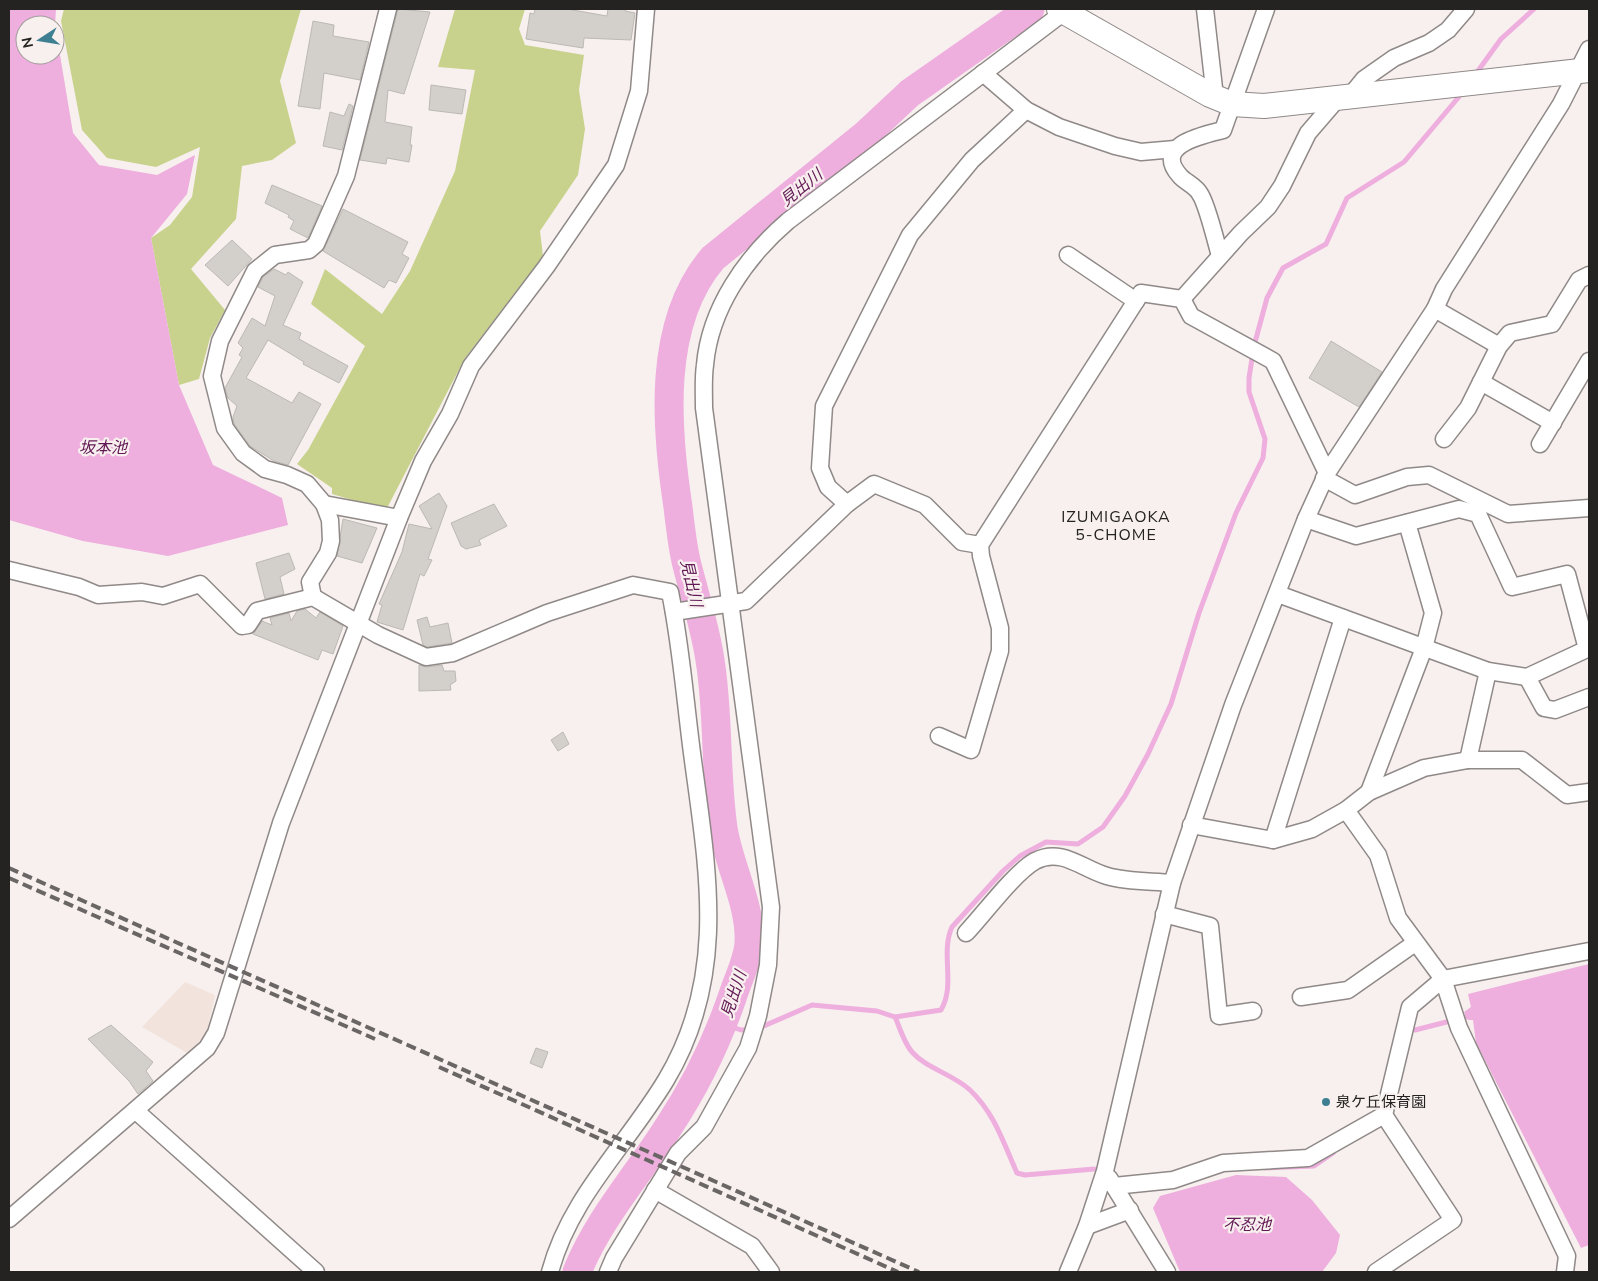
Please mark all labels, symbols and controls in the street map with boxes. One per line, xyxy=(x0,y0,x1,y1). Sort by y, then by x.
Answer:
north arrow xyxy=(15,15,65,65)
text: N xyxy=(17,35,38,50)
water label: 見出川 xyxy=(776,163,829,211)
water label: 坂本池 xyxy=(79,437,129,459)
district label: IZUMIGAOKA 5-CHOME xyxy=(1061,506,1171,546)
water label: 見出川 xyxy=(675,557,708,611)
water label: 見出川 xyxy=(716,966,752,1021)
place label: 泉ケ丘保育園 xyxy=(1336,1092,1426,1112)
marker: 泉ケ丘保育園 xyxy=(1320,1096,1332,1108)
water label: 不忍池 xyxy=(1223,1214,1273,1236)

